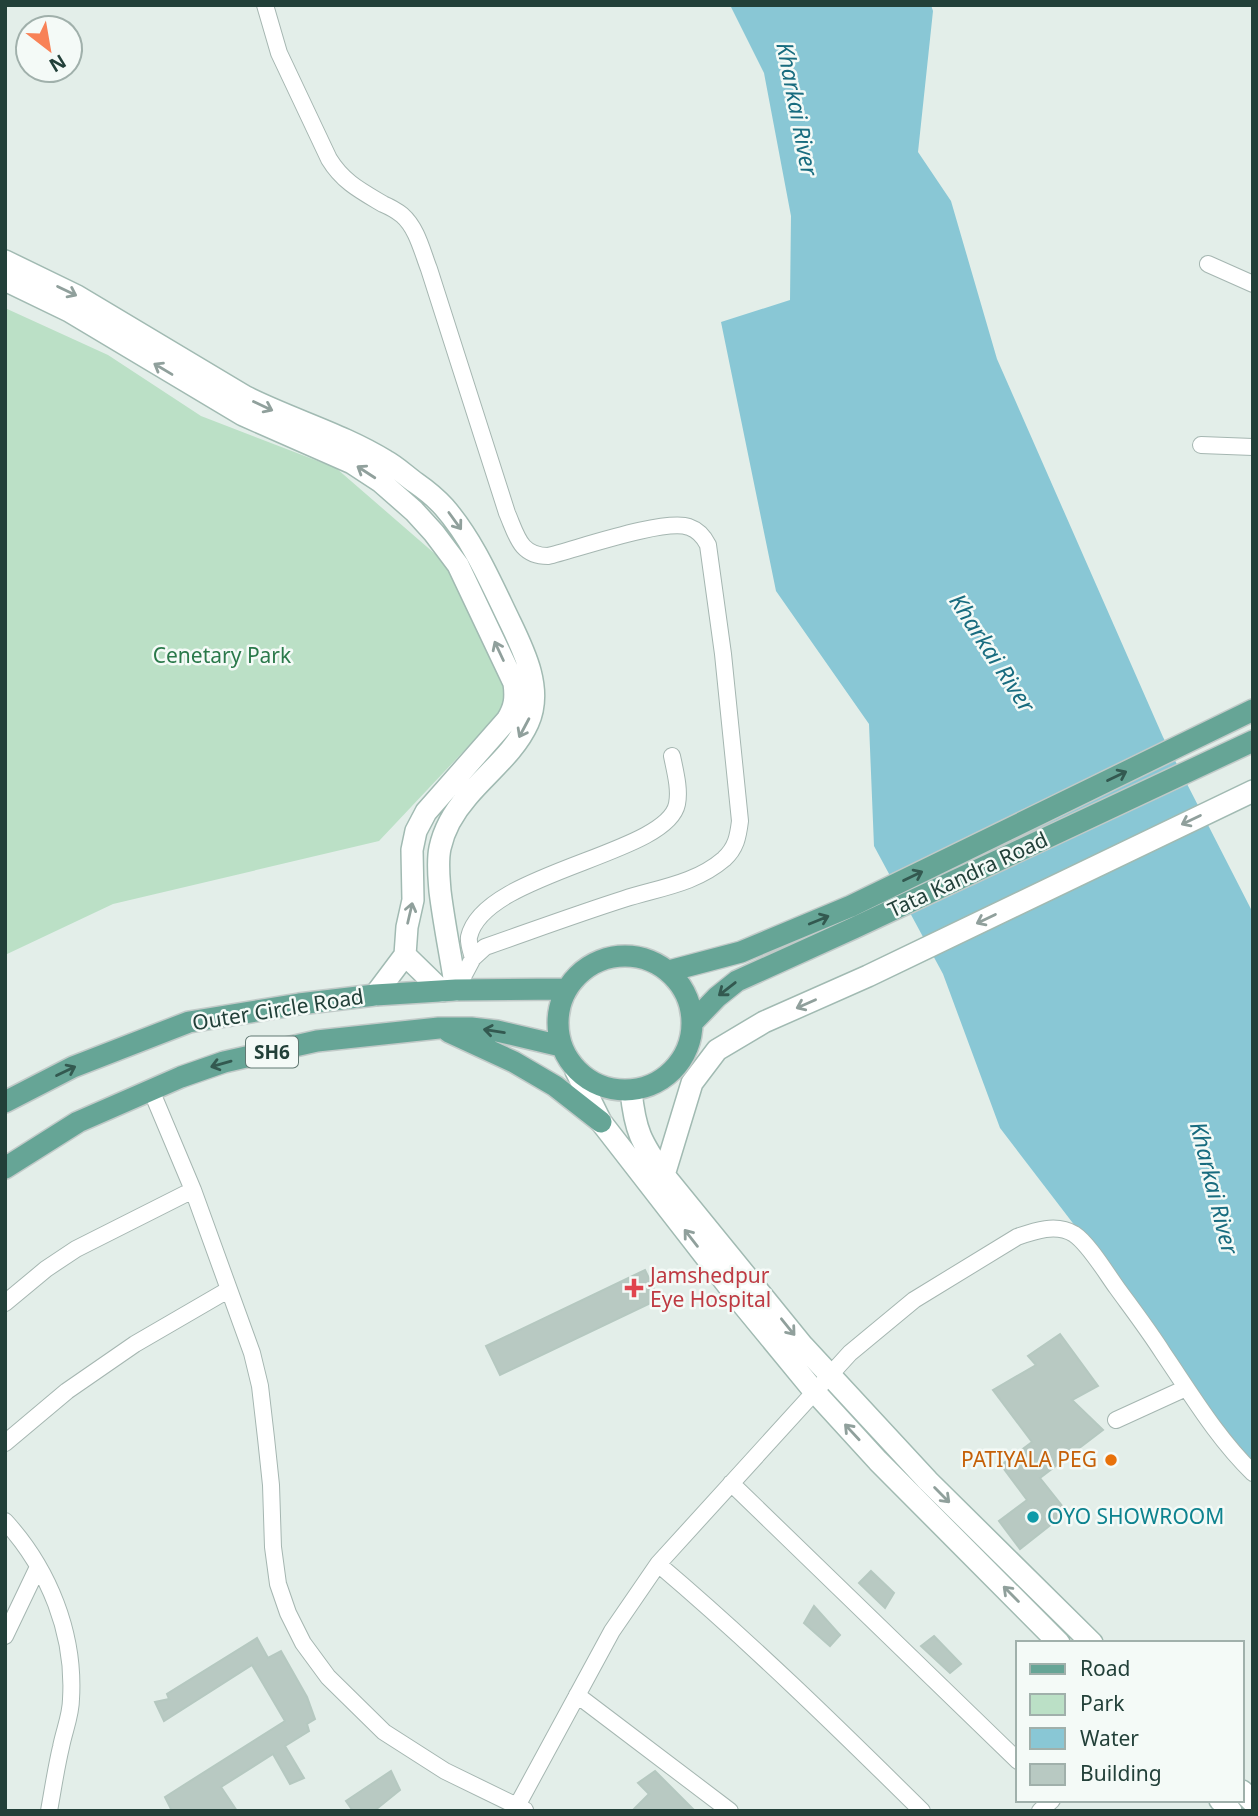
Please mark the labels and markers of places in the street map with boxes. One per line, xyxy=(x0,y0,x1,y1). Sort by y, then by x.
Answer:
place label: Jamshedpur Eye Hospital xyxy=(648,1261,771,1313)
marker: Jamshedpur Eye Hospital xyxy=(624,1278,644,1298)
place label: PATIYALA PEG xyxy=(961,1445,1097,1473)
marker: PATIYALA PEG xyxy=(1103,1452,1119,1468)
place label: OYO SHOWROOM xyxy=(1047,1502,1224,1530)
marker: OYO SHOWROOM xyxy=(1025,1509,1041,1525)

